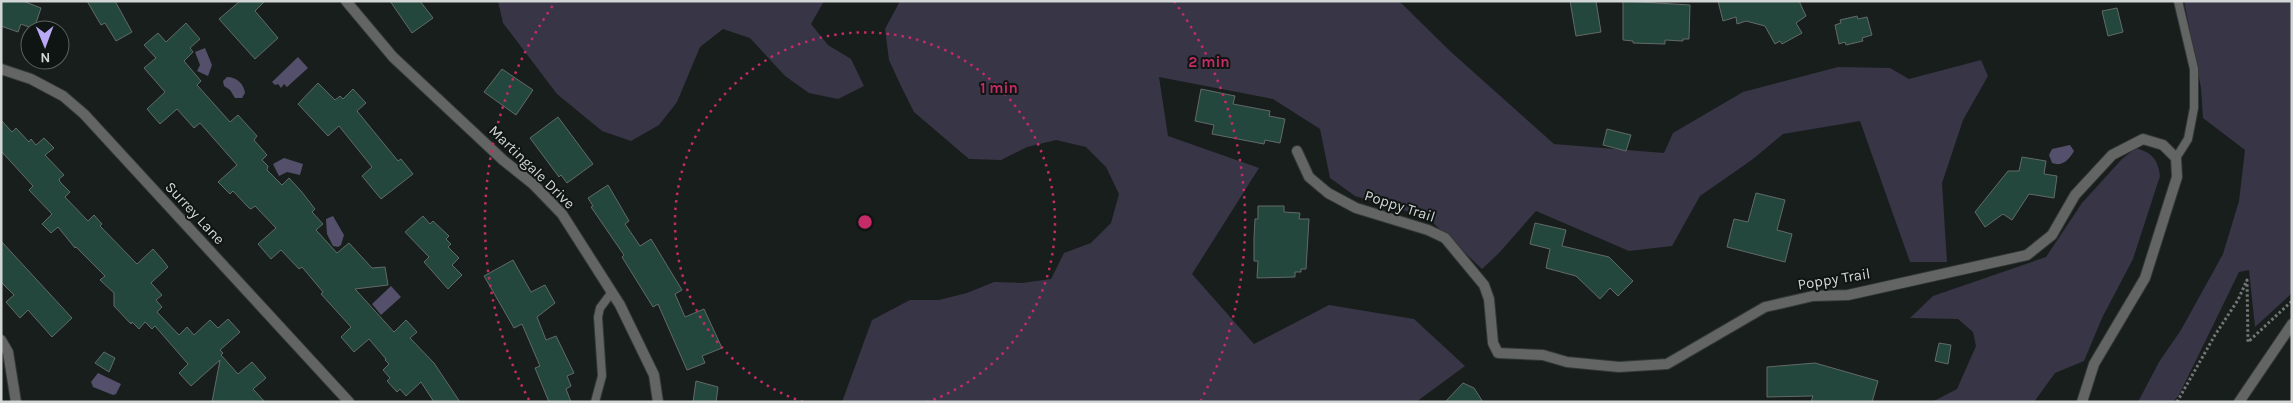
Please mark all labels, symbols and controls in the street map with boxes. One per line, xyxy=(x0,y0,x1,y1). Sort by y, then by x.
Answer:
north arrow xyxy=(20,20,70,70)
text: N xyxy=(40,49,50,66)
text: 2 min xyxy=(1188,53,1230,71)
text: 1 min xyxy=(980,79,1018,97)
street label: Martingale Drive xyxy=(485,121,579,213)
street label: Surrey Lane xyxy=(161,178,229,248)
street label: Poppy Trail xyxy=(1362,186,1438,226)
centre of rings xyxy=(856,213,874,231)
street label: Poppy Trail xyxy=(1796,264,1872,294)

